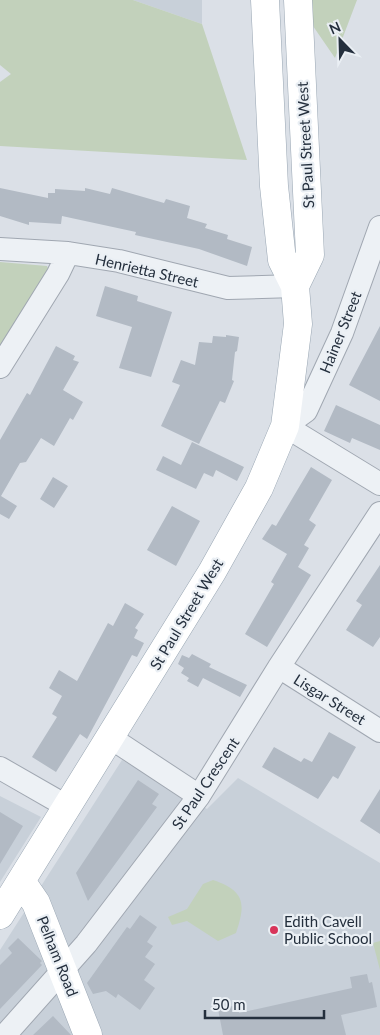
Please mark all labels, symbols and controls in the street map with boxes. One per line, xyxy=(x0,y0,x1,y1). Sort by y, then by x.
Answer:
north arrow xyxy=(315,15,365,65)
text: N xyxy=(326,18,343,38)
street label: St Paul Street West xyxy=(293,81,317,209)
street label: Henrietta Street xyxy=(94,249,201,291)
street label: Hainer Street xyxy=(315,288,365,376)
street label: St Paul Street West xyxy=(146,555,227,673)
street label: Lisgar Street xyxy=(291,670,370,729)
street label: St Paul Crescent xyxy=(168,733,243,832)
place label: Edith Cavell Public School xyxy=(284,912,372,947)
street label: Pelham Road xyxy=(34,913,82,999)
marker: Edith Cavell Public School xyxy=(268,924,280,936)
scale bar xyxy=(205,988,324,1020)
text: 50 m xyxy=(212,995,246,1013)

